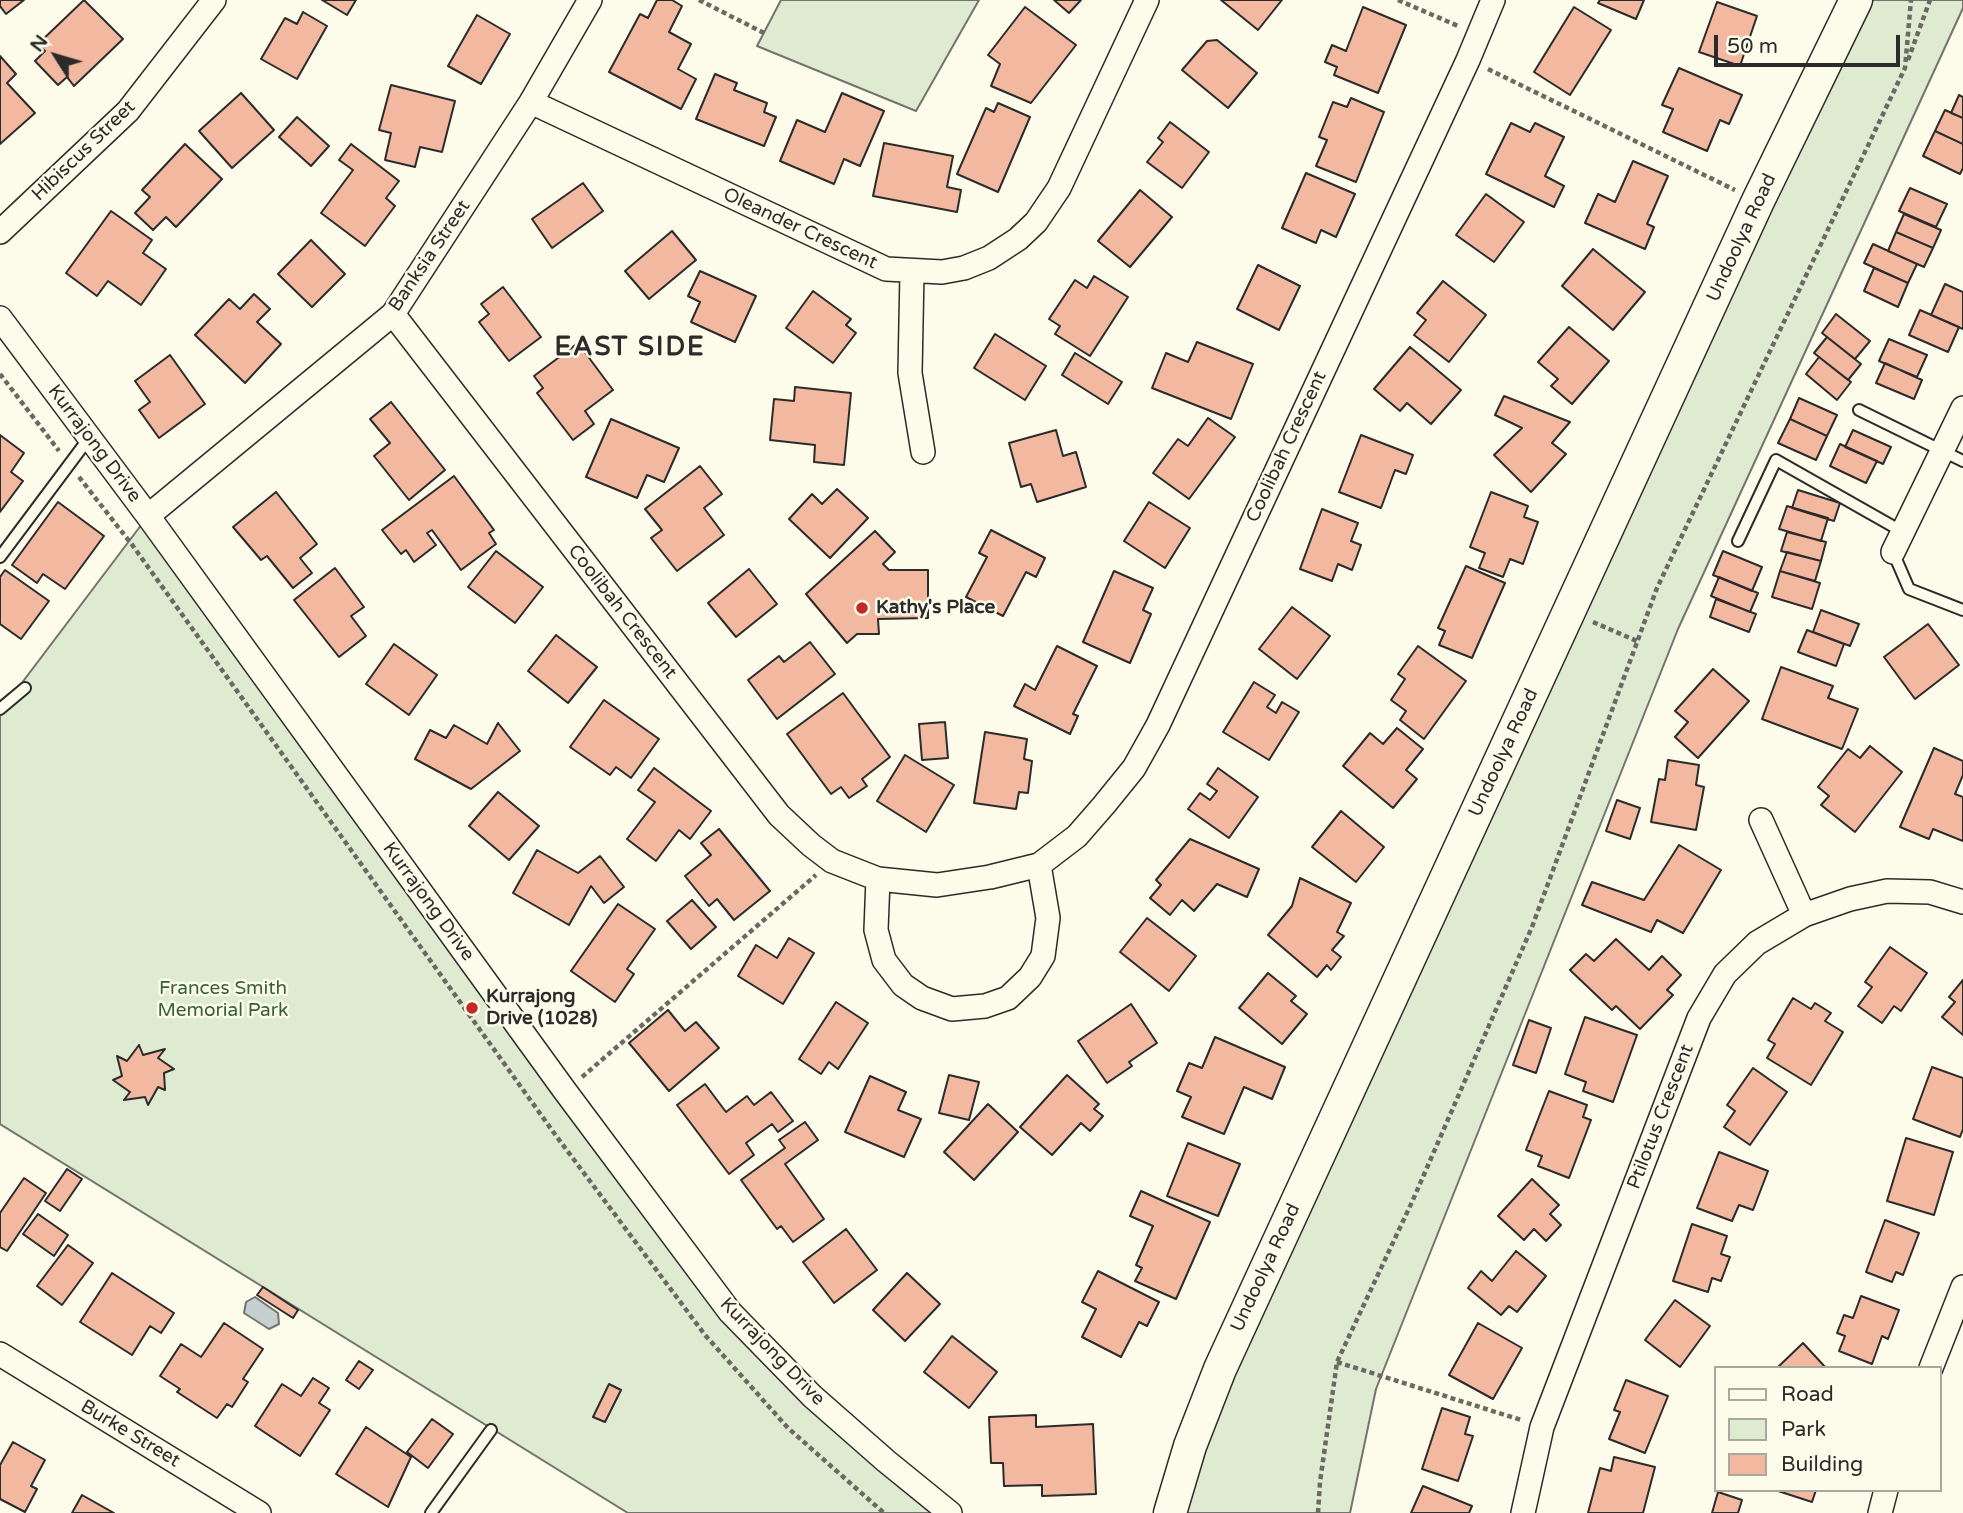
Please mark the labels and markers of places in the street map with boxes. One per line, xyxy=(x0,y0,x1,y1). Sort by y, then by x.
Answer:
place label: Kathy's Place xyxy=(876,597,995,619)
marker: Kathy's Place xyxy=(854,600,870,616)
place label: Kurrajong Drive (1028) xyxy=(486,986,597,1030)
marker: Kurrajong Drive (1028) xyxy=(464,1000,480,1016)

